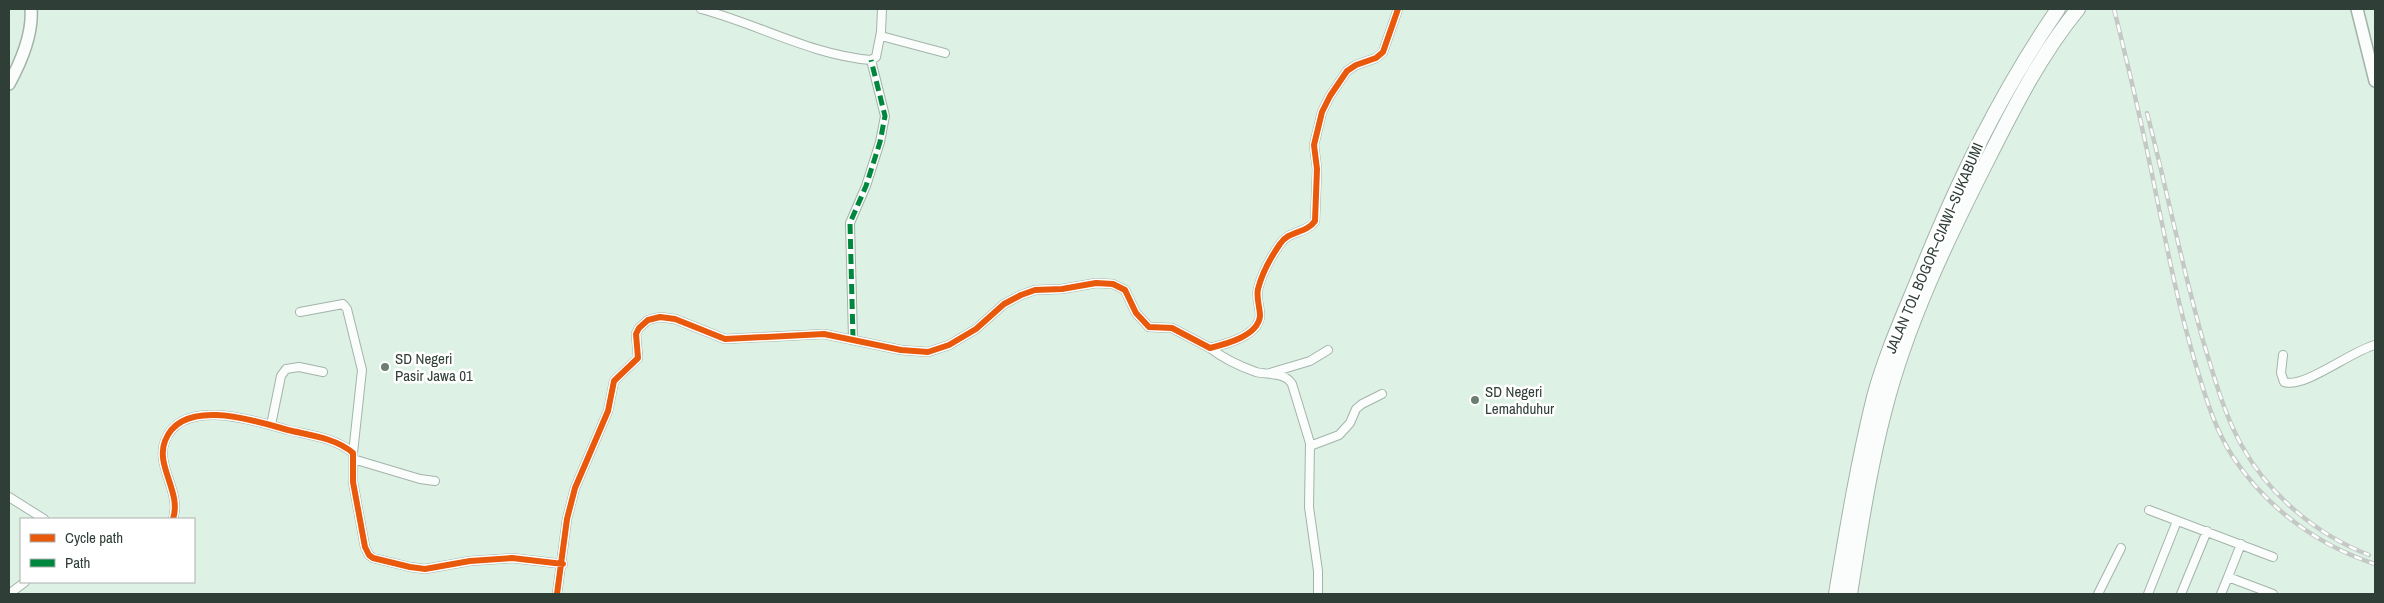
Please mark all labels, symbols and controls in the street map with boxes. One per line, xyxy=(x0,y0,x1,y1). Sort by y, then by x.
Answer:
street label: JALAN TOL BOGOR–CIAWI–SUKABUMI xyxy=(1880,139,1988,357)
place label: SD Negeri Pasir Jawa 01 xyxy=(395,348,473,386)
marker: SD Negeri Pasir Jawa 01 xyxy=(379,361,391,373)
place label: SD Negeri Lemahduhur xyxy=(1485,381,1554,419)
marker: SD Negeri Lemahduhur xyxy=(1469,394,1481,406)
legend xyxy=(20,518,195,583)
text: Cycle path xyxy=(65,527,123,548)
text: Path xyxy=(65,552,90,573)

